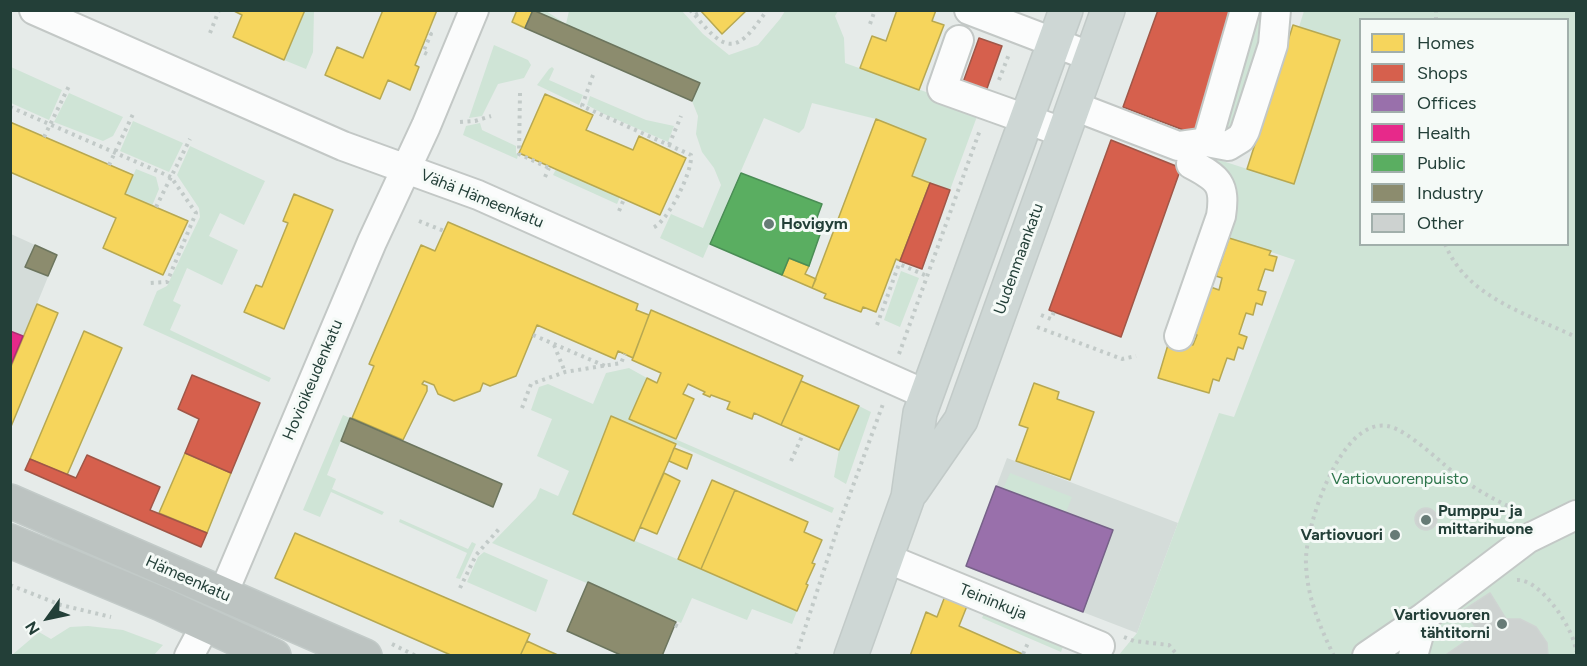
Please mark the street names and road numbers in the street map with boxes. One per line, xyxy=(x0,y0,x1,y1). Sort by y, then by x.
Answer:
street label: Vähä Hämeenkatu xyxy=(418,166,546,232)
street label: Uudenmaankatu xyxy=(990,201,1048,317)
street label: Hovioikeudenkatu xyxy=(279,317,347,443)
street label: Hämeenkatu xyxy=(143,552,233,606)
street label: Teininkuja xyxy=(956,580,1030,624)

